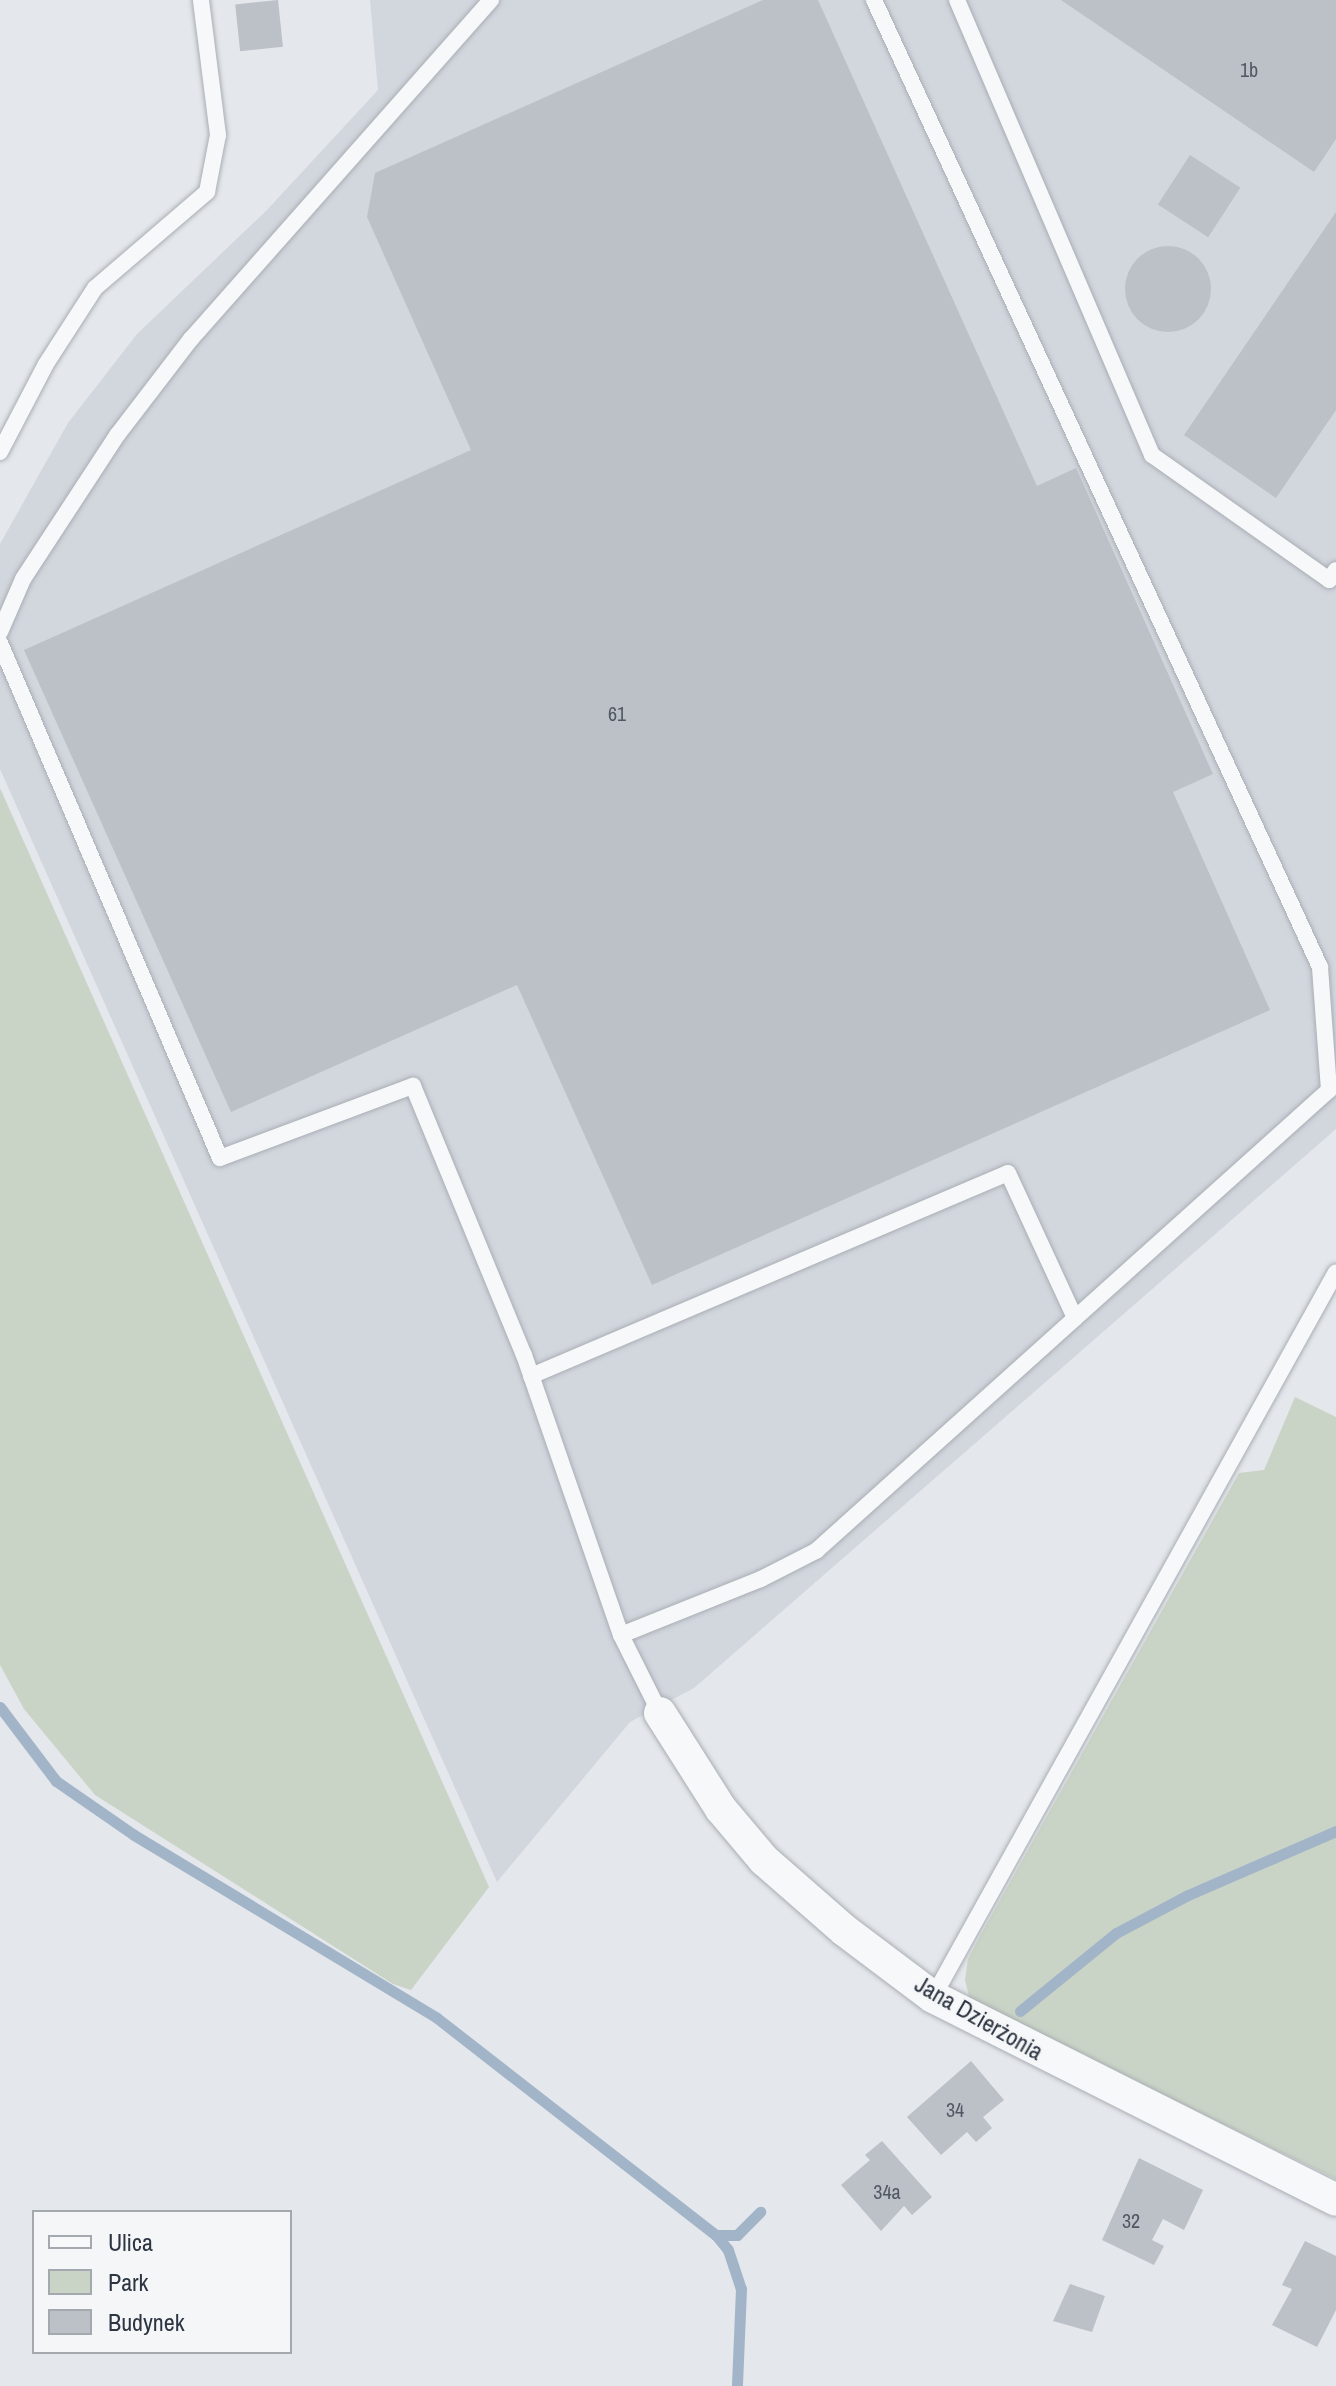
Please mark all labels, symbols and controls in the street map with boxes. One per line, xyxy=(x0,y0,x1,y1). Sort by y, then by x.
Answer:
house number: 1b xyxy=(1240,57,1258,81)
house number: 61 xyxy=(608,701,626,725)
street label: Jana Dzierżonia xyxy=(910,1970,1048,2066)
house number: 34 xyxy=(946,2097,964,2121)
house number: 34a xyxy=(873,2179,901,2203)
house number: 32 xyxy=(1122,2208,1140,2232)
legend xyxy=(32,2210,292,2354)
text: Ulica xyxy=(108,2226,153,2258)
text: Park xyxy=(108,2266,148,2298)
text: Budynek xyxy=(108,2306,185,2338)

